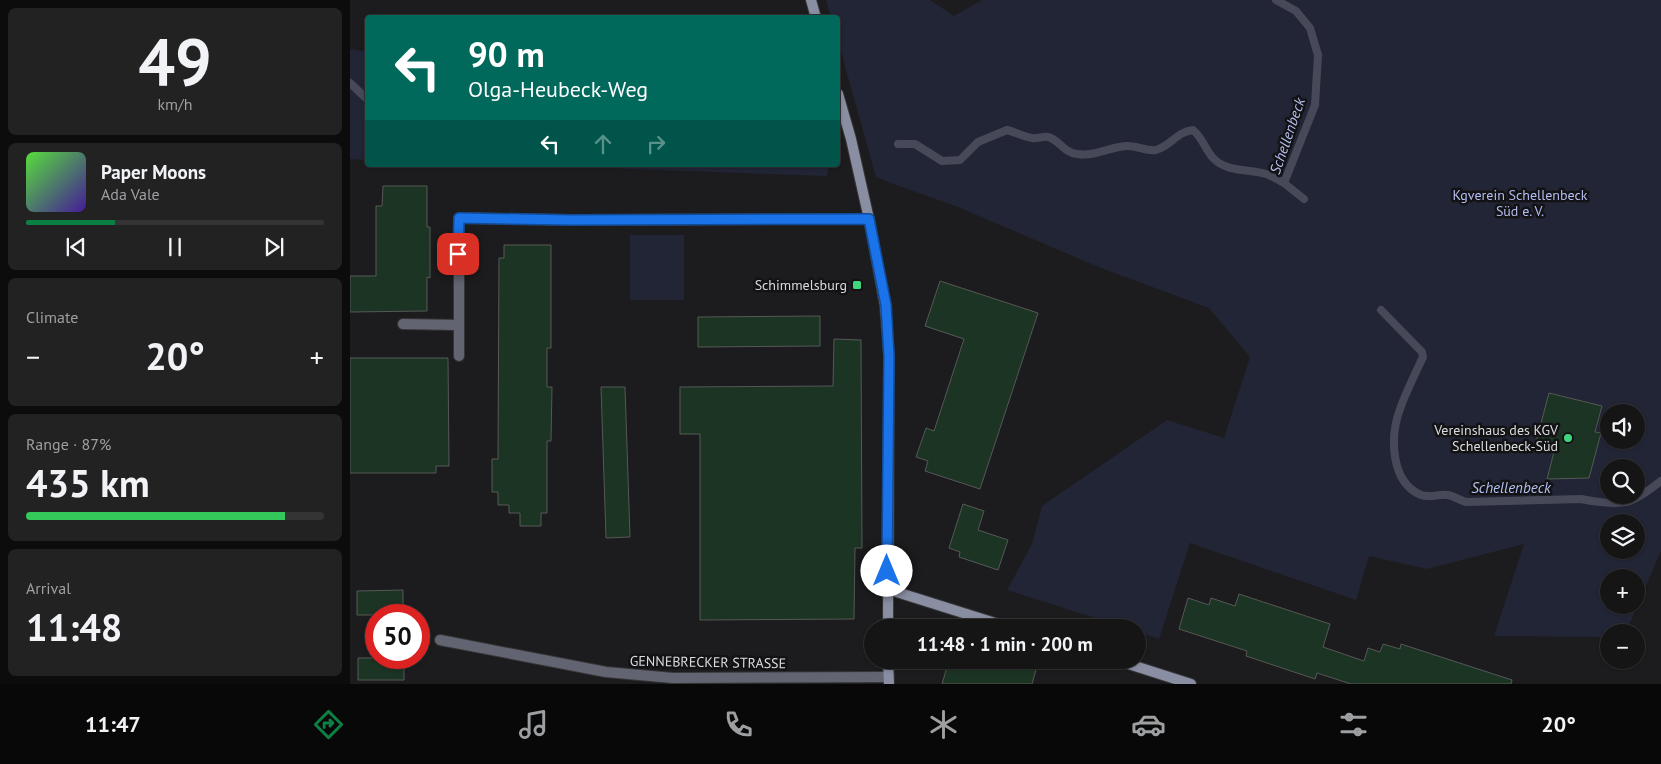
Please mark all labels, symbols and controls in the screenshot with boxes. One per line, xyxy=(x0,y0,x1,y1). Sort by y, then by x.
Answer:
text: 49 xyxy=(138,19,212,103)
text: 90 m xyxy=(468,31,545,77)
icon: left xyxy=(385,35,450,100)
text: Olga-Heubeck-Weg xyxy=(468,75,648,103)
text: km/h xyxy=(157,94,193,114)
water label: Schellenbeck xyxy=(1265,94,1309,177)
icon: left xyxy=(536,130,564,158)
icon: ahead xyxy=(589,130,617,158)
icon: right xyxy=(642,130,670,158)
text: Paper Moons xyxy=(101,160,206,184)
text: Ada Vale xyxy=(101,184,160,204)
park label: Kgverein Schellenbeck Süd e. V. xyxy=(1452,186,1588,220)
icon: previous xyxy=(62,233,90,261)
icon: pause xyxy=(161,233,189,261)
icon: next xyxy=(260,233,288,261)
pin xyxy=(437,233,479,275)
icon: arrive xyxy=(444,240,472,268)
place label: Schimmelsburg xyxy=(755,276,847,294)
marker: Schimmelsburg xyxy=(851,279,863,291)
text: Climate xyxy=(26,307,78,327)
text: 20° xyxy=(145,331,205,380)
text: − xyxy=(26,338,40,375)
text: + xyxy=(310,338,324,375)
map controls xyxy=(1600,404,1645,669)
button: sound xyxy=(1600,404,1645,449)
place label: Vereinshaus des KGV Schellenbeck-Süd xyxy=(1433,421,1558,455)
marker: Vereinshaus des KGV Schellenbeck-Süd xyxy=(1562,432,1574,444)
text: Range · 87% xyxy=(26,434,111,454)
text: 435 km xyxy=(26,458,150,507)
button: search xyxy=(1600,459,1645,504)
water label: Schellenbeck xyxy=(1471,478,1552,497)
button: layers xyxy=(1600,514,1645,559)
position arrow xyxy=(860,544,912,596)
button: + xyxy=(1600,569,1645,614)
text: Arrival xyxy=(26,578,71,598)
text: 11:48 xyxy=(26,602,122,651)
speed limit sign: 50 xyxy=(365,604,430,669)
button: − xyxy=(1600,624,1645,669)
text: 11:48 · 1 min · 200 m xyxy=(917,632,1093,656)
street label: GENNEBRECKER STRASSE xyxy=(630,652,786,672)
icon: directions xyxy=(311,707,346,742)
icon: music xyxy=(516,707,551,742)
icon: phone xyxy=(721,707,756,742)
icon: climate xyxy=(926,707,961,742)
icon: car xyxy=(1131,707,1166,742)
icon: filters xyxy=(1336,707,1371,742)
text: 11:47 xyxy=(85,710,141,738)
text: 20° xyxy=(1541,710,1576,738)

